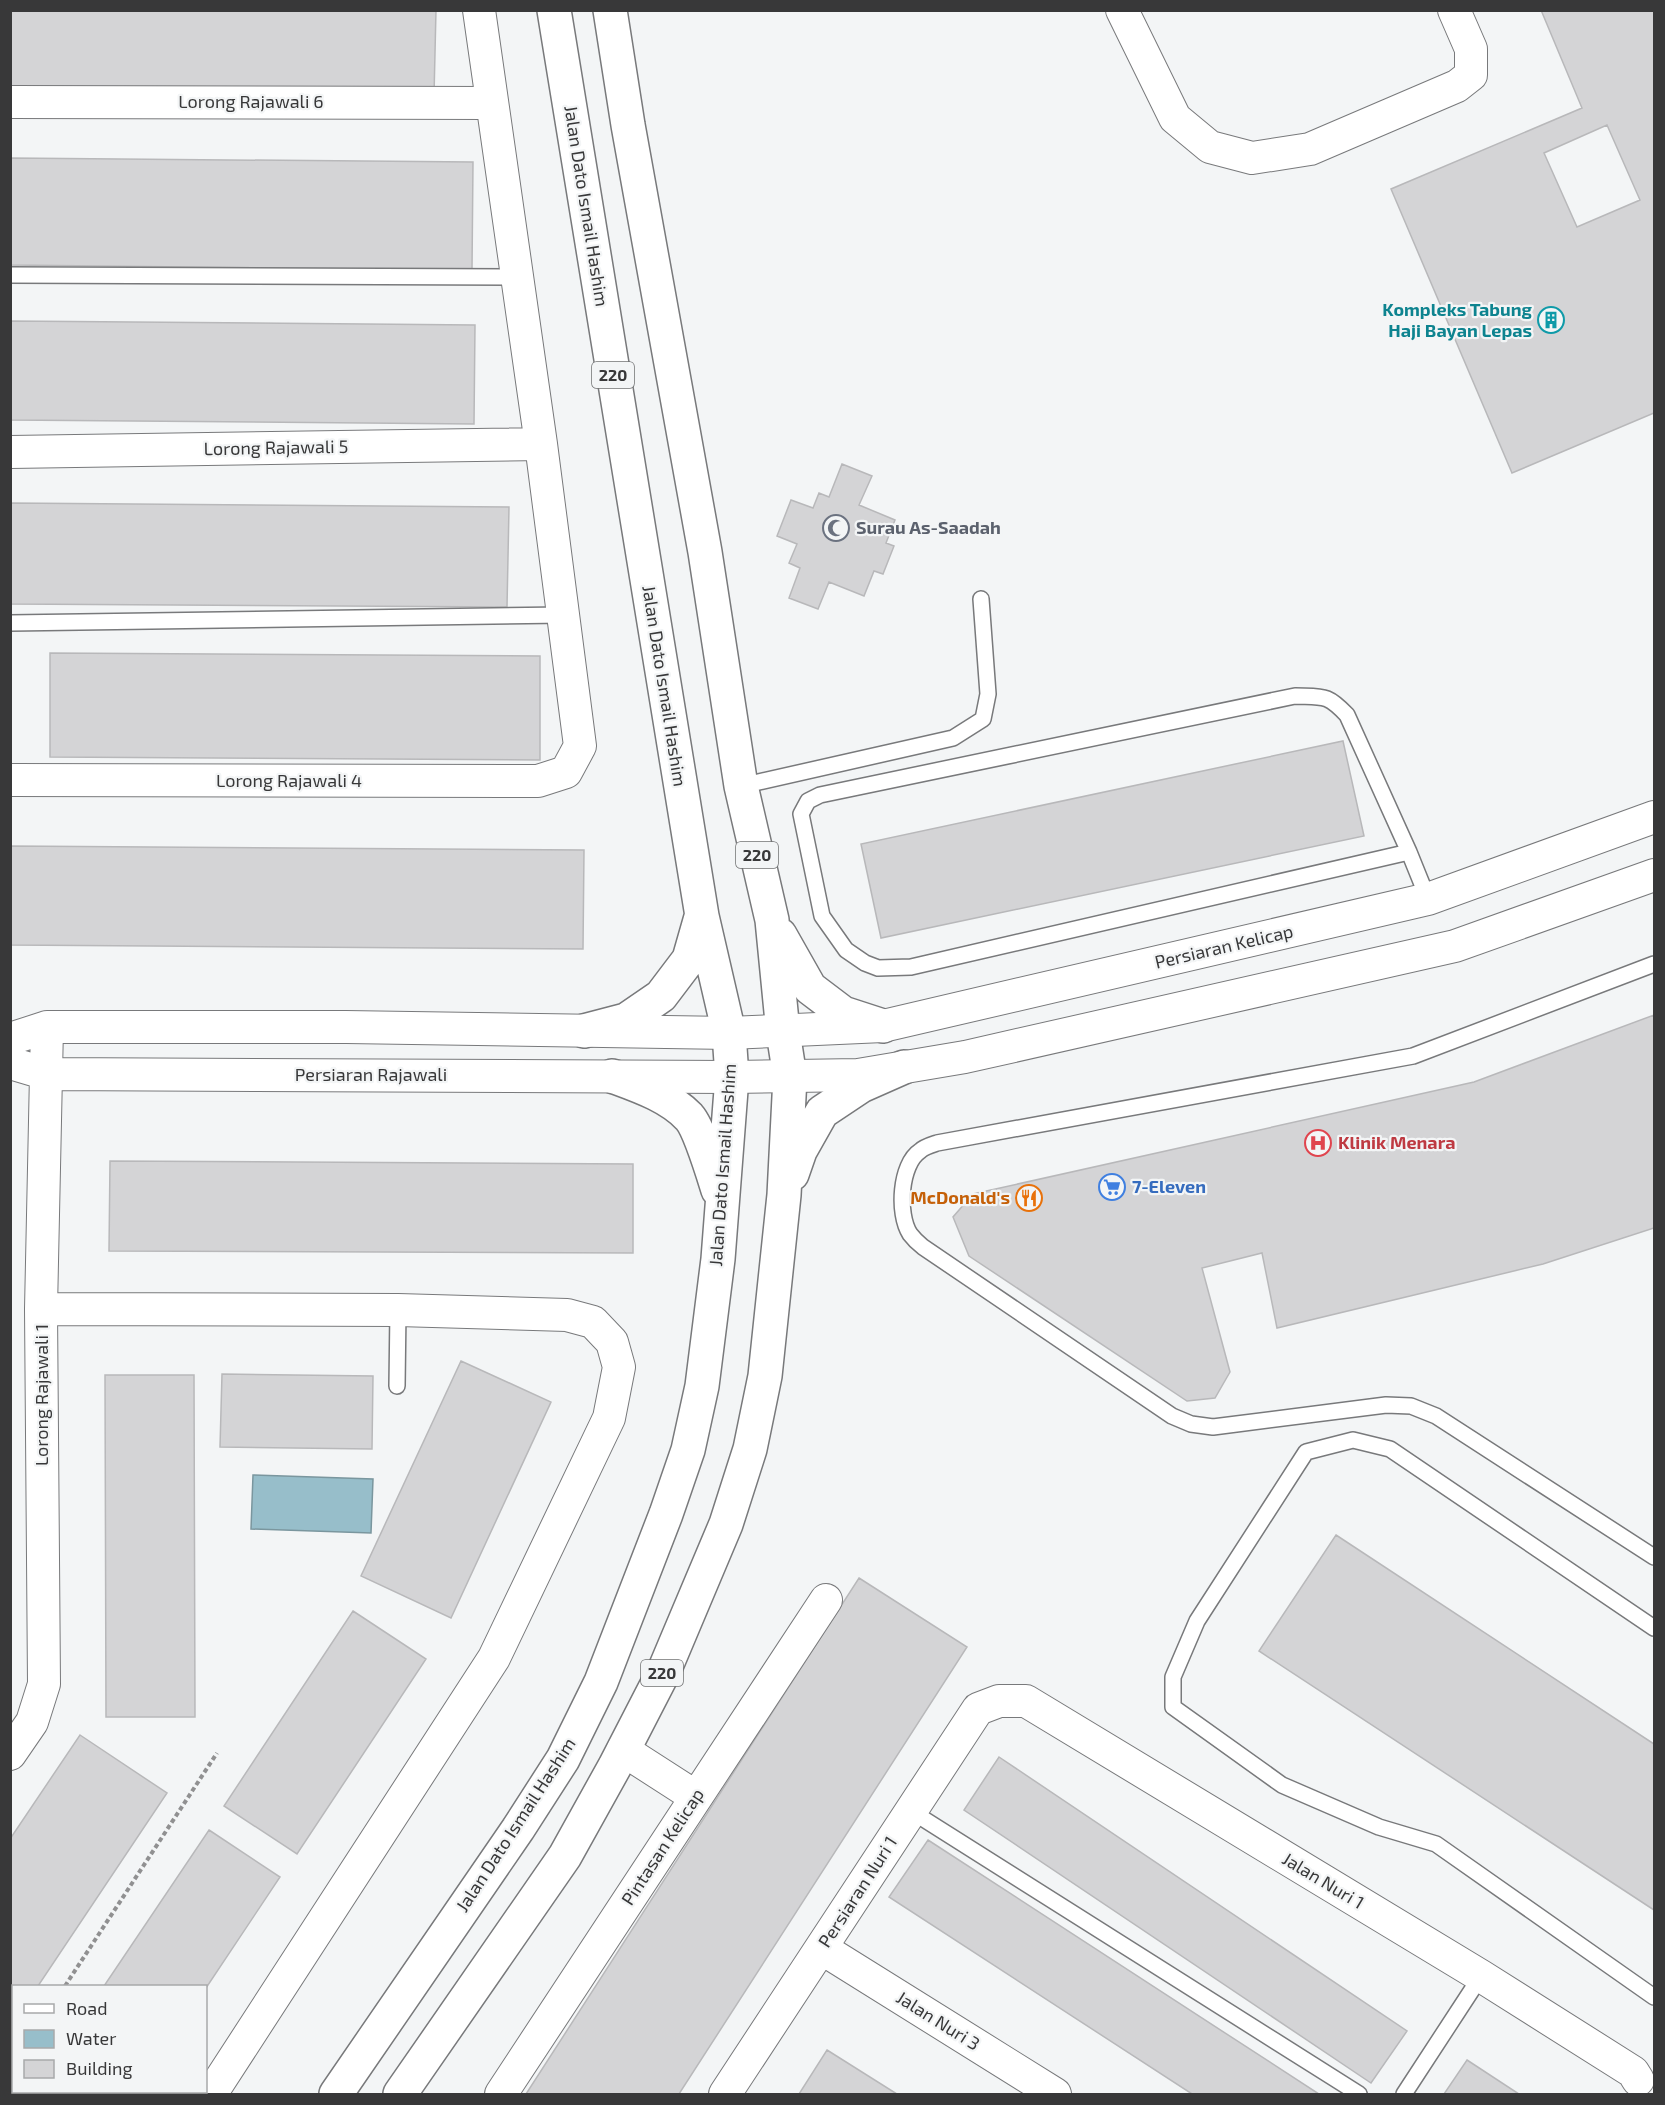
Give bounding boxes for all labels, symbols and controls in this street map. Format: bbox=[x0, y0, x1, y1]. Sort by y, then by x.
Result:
street label: Lorong Rajawali 6 bbox=[178, 90, 324, 112]
street label: Jalan Dato Ismail Hashim bbox=[560, 104, 614, 308]
place label: Kompleks Tabung Haji Bayan Lepas bbox=[1382, 298, 1533, 341]
building icon: Kompleks Tabung Haji Bayan Lepas bbox=[1536, 305, 1566, 335]
road number: 220 bbox=[592, 362, 634, 388]
street label: Lorong Rajawali 5 bbox=[203, 435, 349, 459]
mosque icon: Surau As-Saadah bbox=[821, 513, 851, 543]
place label: Surau As-Saadah bbox=[856, 516, 1001, 538]
street label: Jalan Dato Ismail Hashim bbox=[638, 584, 692, 788]
street label: Lorong Rajawali 4 bbox=[216, 769, 362, 791]
road number: 220 bbox=[736, 842, 778, 868]
street label: Persiaran Kelicap bbox=[1152, 919, 1295, 973]
street label: Persiaran Rajawali bbox=[295, 1063, 447, 1085]
street label: Jalan Dato Ismail Hashim bbox=[704, 1063, 740, 1267]
hospital icon: Klinik Menara bbox=[1303, 1128, 1333, 1158]
place label: Klinik Menara bbox=[1338, 1131, 1456, 1153]
supermarket icon: 7-Eleven bbox=[1097, 1172, 1127, 1202]
place label: 7-Eleven bbox=[1132, 1175, 1206, 1197]
restaurant icon: McDonald's bbox=[1014, 1183, 1044, 1213]
place label: McDonald's bbox=[910, 1186, 1010, 1208]
street label: Lorong Rajawali 1 bbox=[30, 1324, 52, 1466]
road number: 220 bbox=[641, 1660, 683, 1686]
street label: Jalan Dato Ismail Hashim bbox=[451, 1733, 580, 1916]
street label: Pintasan Kelicap bbox=[616, 1784, 708, 1909]
street label: Persiaran Nuri 1 bbox=[813, 1832, 901, 1951]
street label: Jalan Nuri 1 bbox=[1279, 1847, 1368, 1913]
legend bbox=[12, 1985, 207, 2093]
street label: Jalan Nuri 3 bbox=[893, 1986, 984, 2054]
text: Road bbox=[66, 1997, 107, 2019]
text: Water bbox=[66, 2027, 116, 2049]
text: Building bbox=[66, 2057, 133, 2079]

